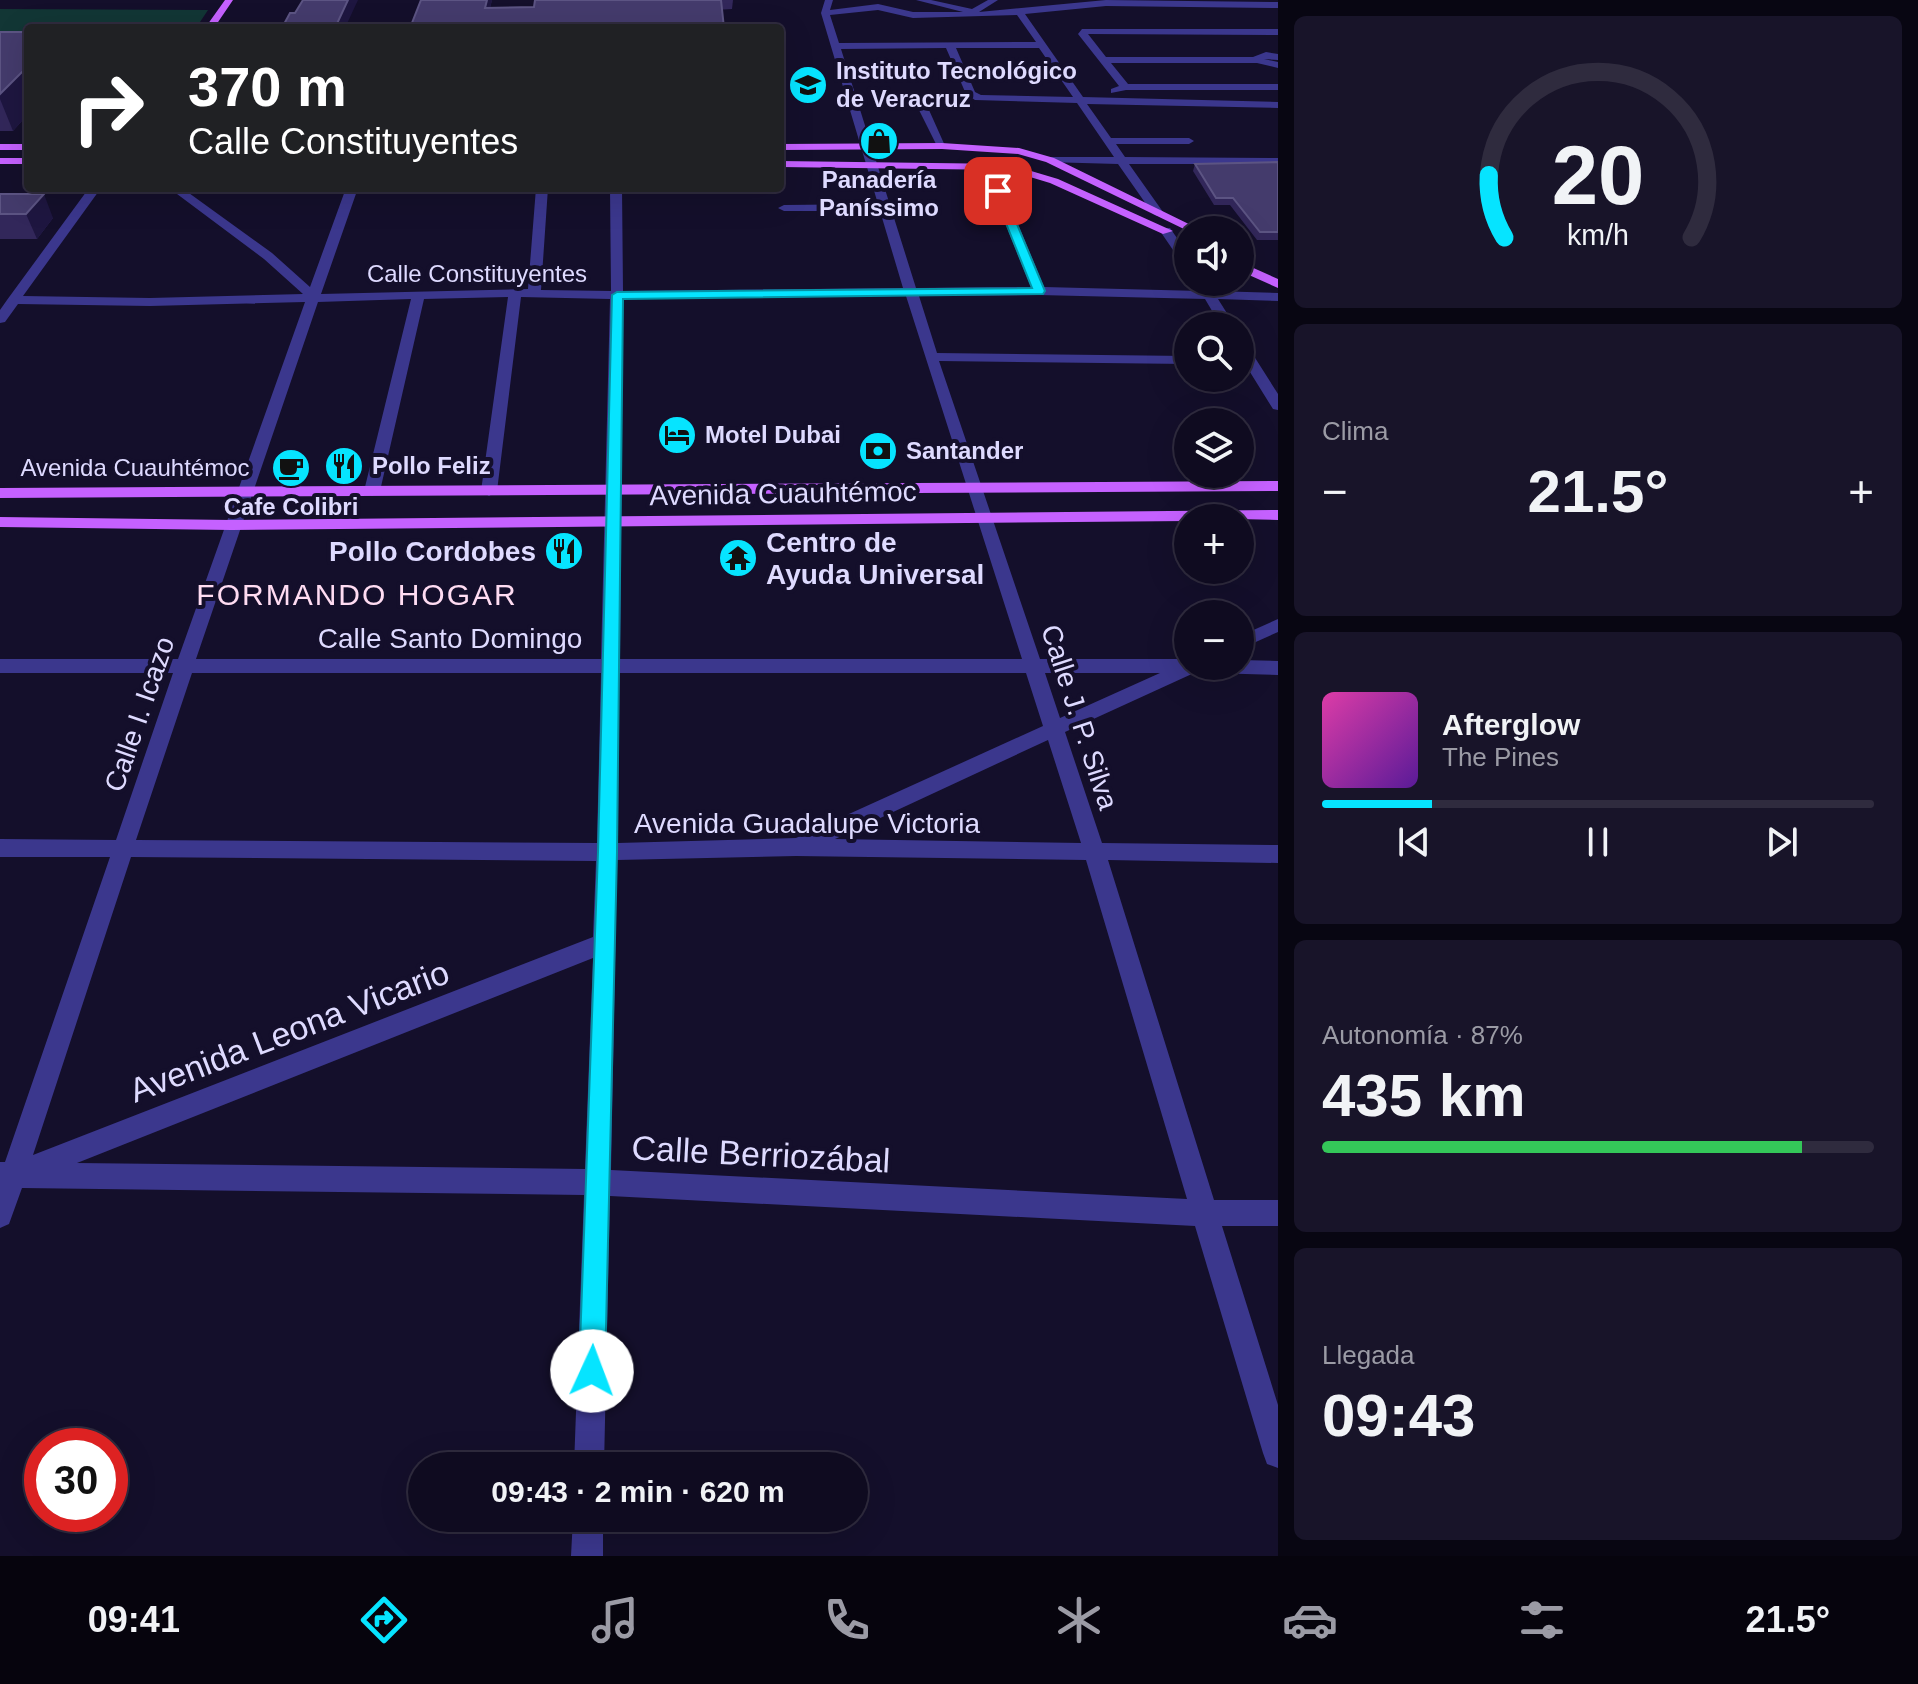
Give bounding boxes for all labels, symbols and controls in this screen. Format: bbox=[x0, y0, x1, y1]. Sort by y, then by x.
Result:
text: 370 m bbox=[188, 55, 347, 118]
icon: right bbox=[56, 56, 160, 160]
place label: Instituto Tecnológico de Veracruz bbox=[836, 57, 1077, 112]
school or university icon: Instituto Tecnológico de Veracruz bbox=[787, 64, 829, 106]
shop icon: Panadería Paníssimo bbox=[858, 120, 900, 162]
text: Calle Constituyentes bbox=[188, 121, 518, 162]
text: 20 bbox=[1552, 129, 1644, 222]
pin bbox=[964, 157, 1032, 225]
place label: Panadería Paníssimo bbox=[819, 166, 939, 221]
icon: arrive bbox=[976, 169, 1020, 213]
map controls bbox=[1174, 216, 1254, 680]
button: sound bbox=[1174, 216, 1254, 296]
text: km/h bbox=[1567, 219, 1629, 251]
street label: Calle Constituyentes bbox=[367, 260, 587, 287]
button: search bbox=[1174, 312, 1254, 392]
button: layers bbox=[1174, 408, 1254, 488]
hotel icon: Motel Dubai bbox=[656, 414, 698, 456]
text: Clima bbox=[1322, 416, 1388, 446]
place label: Motel Dubai bbox=[705, 421, 841, 448]
bank icon: Santander bbox=[857, 430, 899, 472]
place label: Santander bbox=[906, 437, 1023, 464]
restaurant icon: Pollo Feliz bbox=[323, 445, 365, 487]
cafe icon: Cafe Colibri bbox=[270, 447, 312, 489]
place label: Pollo Feliz bbox=[372, 452, 491, 479]
street label: Avenida Cuauhtémoc bbox=[20, 454, 250, 481]
text: 21.5° bbox=[1528, 458, 1668, 525]
text: − bbox=[1322, 467, 1348, 516]
text: + bbox=[1848, 467, 1874, 516]
street label: Avenida Cuauhtémoc bbox=[649, 476, 917, 511]
place label: Cafe Colibri bbox=[224, 493, 358, 520]
button: + bbox=[1174, 504, 1254, 584]
place label: Centro de Ayuda Universal bbox=[766, 527, 984, 590]
restaurant icon: Pollo Cordobes bbox=[543, 530, 585, 572]
place label: Pollo Cordobes bbox=[329, 536, 536, 567]
temple icon: Centro de Ayuda Universal bbox=[717, 537, 759, 579]
district label: FORMANDO HOGAR bbox=[196, 578, 518, 611]
button: − bbox=[1174, 600, 1254, 680]
street label: Calle J. P. Silva bbox=[1035, 621, 1124, 814]
street label: Calle Santo Domingo bbox=[318, 623, 582, 654]
street label: Calle I. Icazo bbox=[98, 633, 180, 796]
text: Afterglow bbox=[1442, 708, 1580, 741]
text: The Pines bbox=[1442, 742, 1559, 772]
street label: Avenida Guadalupe Victoria bbox=[634, 808, 980, 839]
icon: previous bbox=[1392, 820, 1436, 864]
icon: pause bbox=[1576, 820, 1620, 864]
icon: next bbox=[1760, 820, 1804, 864]
street label: Avenida Leona Vicario bbox=[124, 953, 454, 1109]
text: Autonomía · 87% bbox=[1322, 1020, 1523, 1050]
text: 435 km bbox=[1322, 1062, 1526, 1129]
street label: Calle Berriozábal bbox=[631, 1128, 891, 1180]
position arrow bbox=[550, 1329, 634, 1413]
text: Llegada bbox=[1322, 1340, 1415, 1370]
text: 09:43 bbox=[1322, 1382, 1475, 1449]
speed limit sign: 30 bbox=[24, 1428, 128, 1532]
text: 09:43 · 2 min · 620 m bbox=[491, 1475, 785, 1508]
icon: directions bbox=[356, 1592, 412, 1648]
icon: music bbox=[587, 1592, 643, 1648]
icon: phone bbox=[819, 1592, 875, 1648]
icon: climate bbox=[1051, 1592, 1107, 1648]
icon: car bbox=[1282, 1592, 1338, 1648]
icon: filters bbox=[1514, 1592, 1570, 1648]
text: 09:41 bbox=[88, 1599, 180, 1640]
text: 21.5° bbox=[1746, 1599, 1830, 1640]

